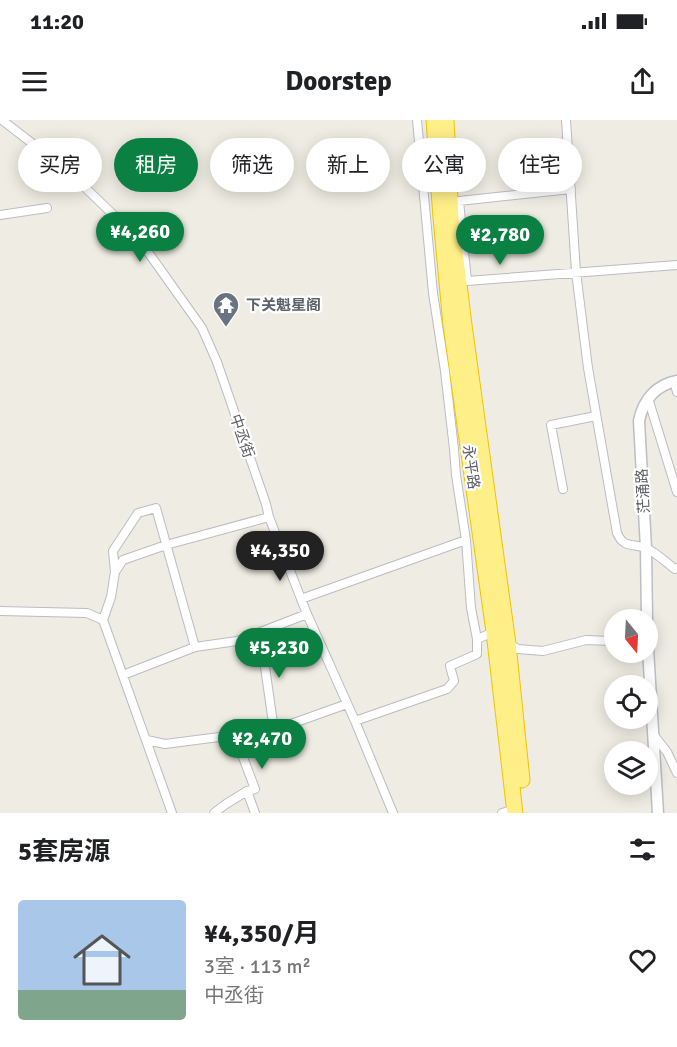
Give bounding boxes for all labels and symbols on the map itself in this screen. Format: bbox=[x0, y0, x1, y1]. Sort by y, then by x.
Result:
pin: ¥4,260 bbox=[91, 212, 189, 263]
pin: ¥2,780 bbox=[451, 215, 549, 266]
temple icon: 下关魁星阁 bbox=[211, 290, 241, 328]
place label: 下关魁星阁 bbox=[246, 296, 321, 314]
street label: 中丞街 bbox=[226, 412, 258, 460]
street label: 永平路 bbox=[459, 443, 483, 491]
street label: 茫涌路 bbox=[633, 468, 653, 514]
pin: ¥4,350 bbox=[231, 531, 329, 582]
north arrow bbox=[604, 609, 658, 663]
pin: ¥5,230 bbox=[230, 628, 328, 679]
pin: ¥2,470 bbox=[213, 719, 311, 770]

